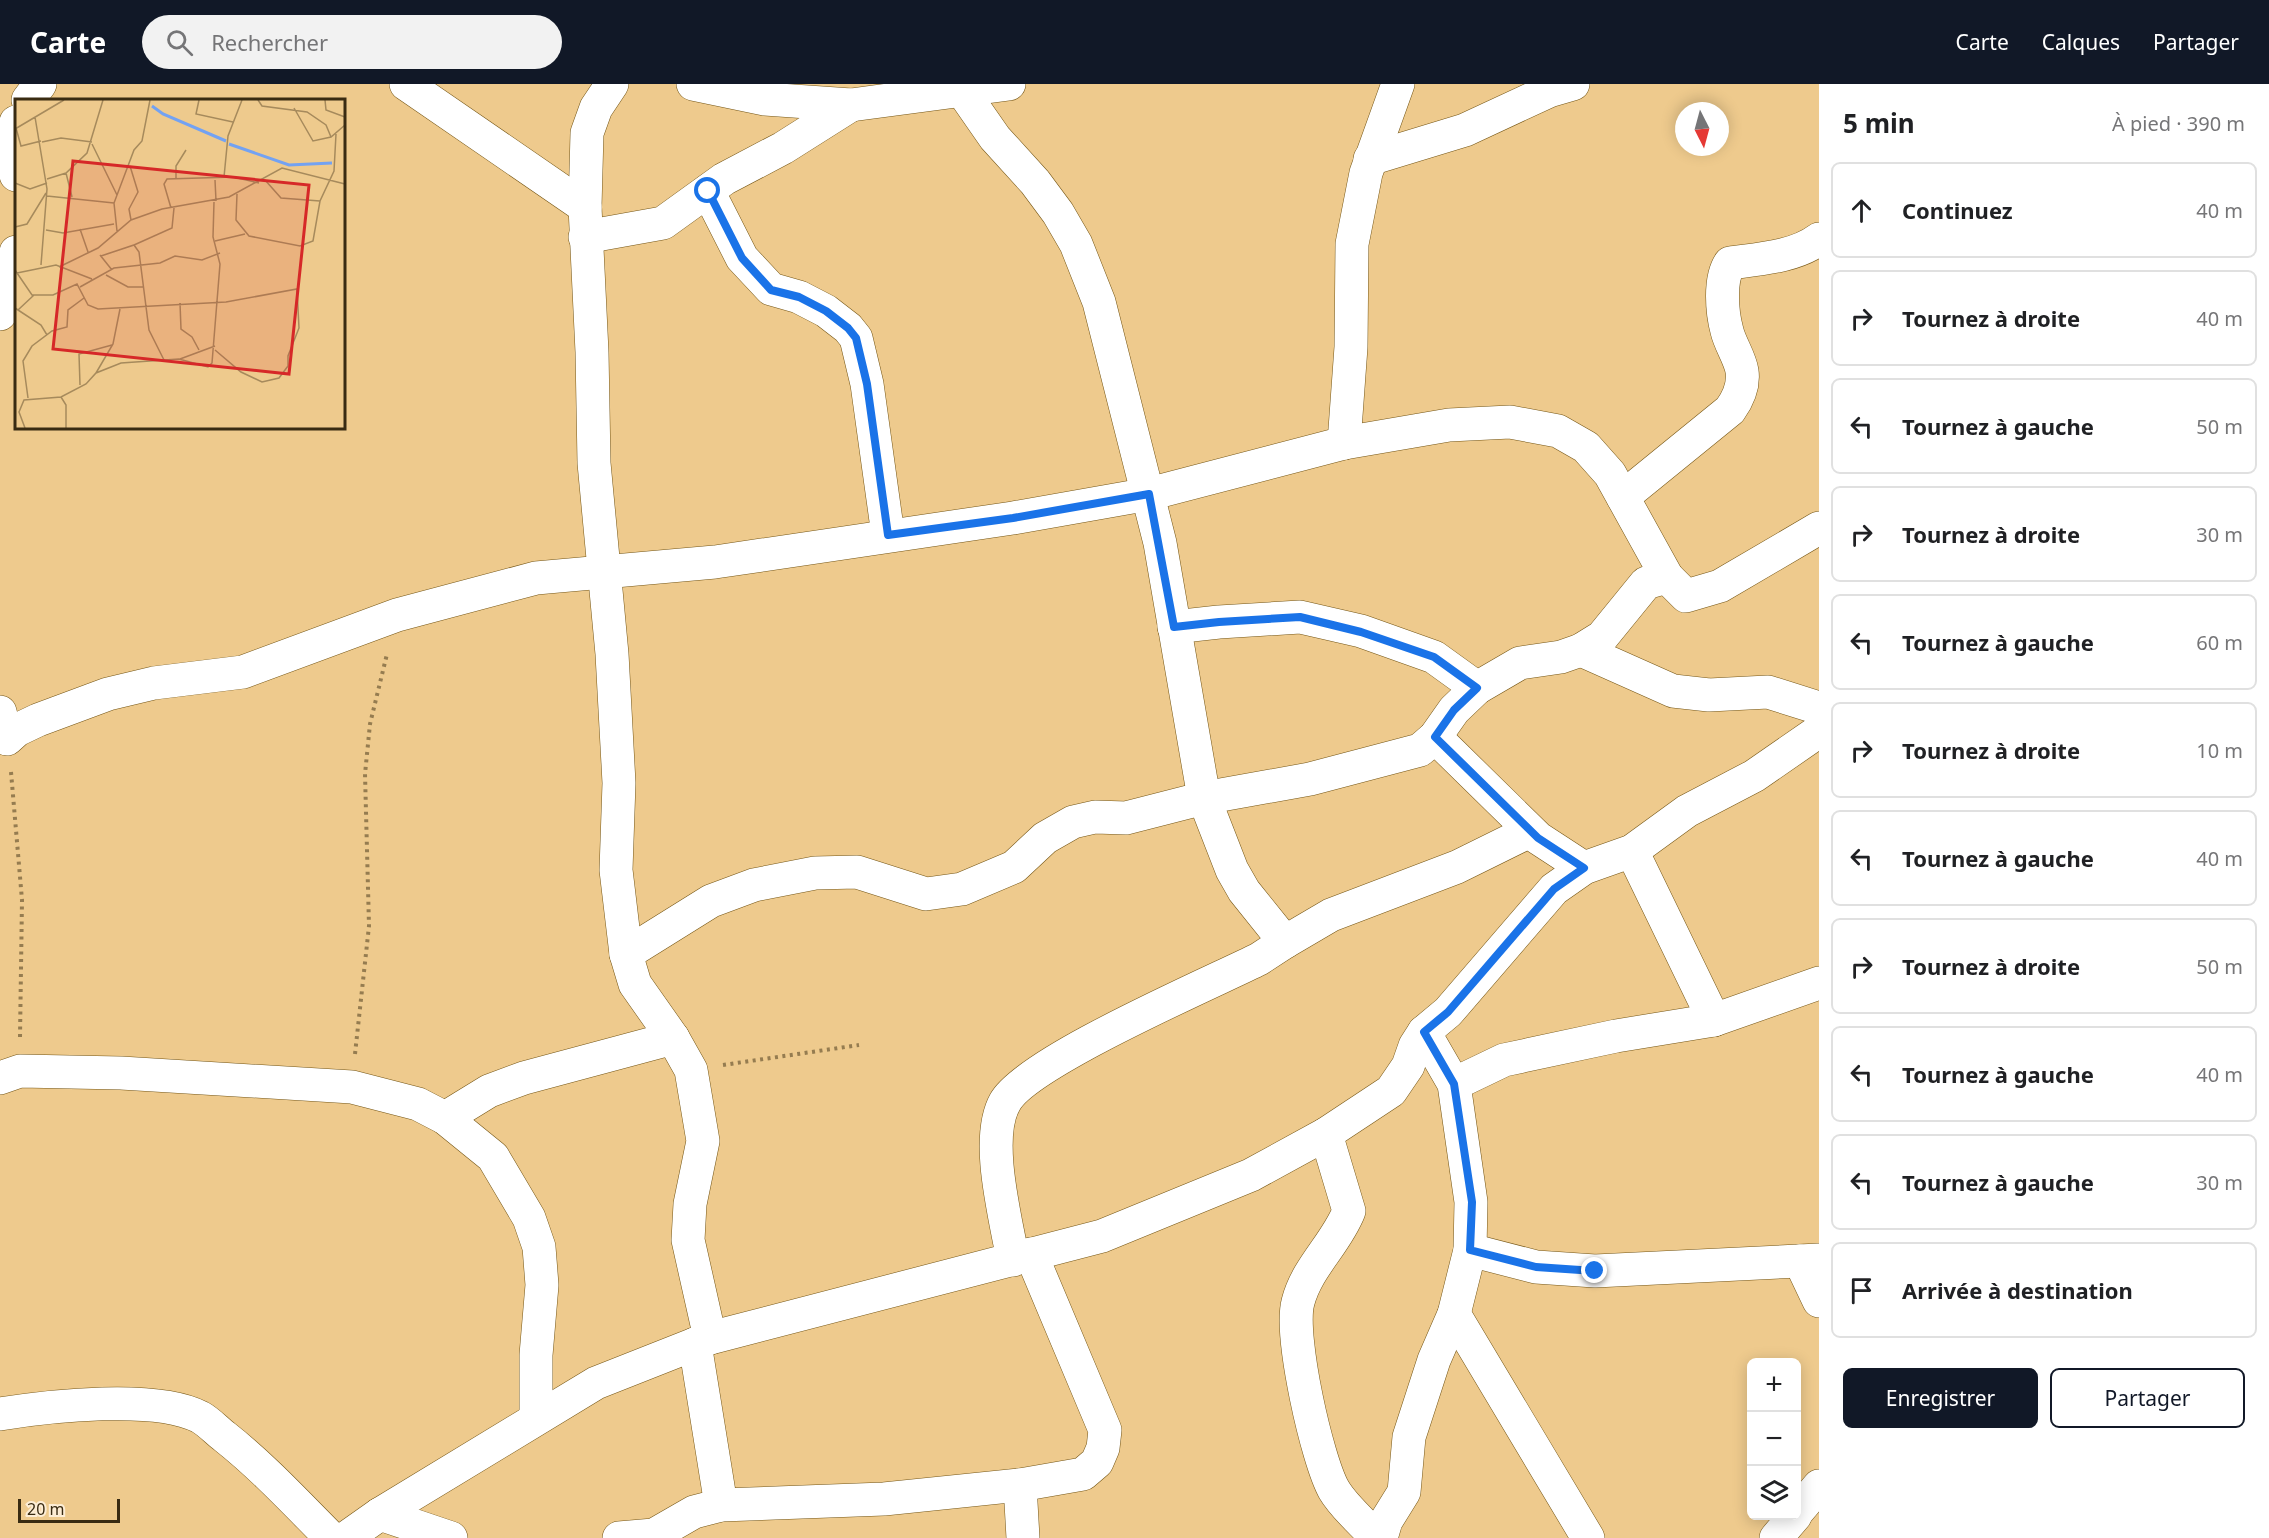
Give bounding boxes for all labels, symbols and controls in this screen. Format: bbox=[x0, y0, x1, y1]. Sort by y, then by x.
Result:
search box bbox=[142, 15, 562, 69]
text: Carte bbox=[30, 23, 106, 61]
icon: search bbox=[163, 26, 196, 59]
text: Rechercher bbox=[211, 27, 328, 57]
text: Carte bbox=[1956, 28, 2009, 56]
text: Calques bbox=[2042, 28, 2120, 56]
text: Partager bbox=[2153, 28, 2239, 56]
inset map bbox=[15, 99, 345, 429]
north arrow bbox=[1675, 102, 1729, 156]
text: 5 min bbox=[1843, 105, 1915, 141]
text: À pied · 390 m bbox=[2112, 110, 2245, 137]
route start bbox=[694, 177, 720, 203]
icon: ahead bbox=[1845, 194, 1878, 227]
text: Continuez bbox=[1902, 195, 2013, 225]
text: 40 m bbox=[2196, 197, 2243, 224]
icon: right bbox=[1845, 302, 1878, 335]
text: Tournez à droite bbox=[1902, 303, 2080, 333]
text: 40 m bbox=[2196, 305, 2243, 332]
icon: left bbox=[1845, 410, 1878, 443]
text: Tournez à gauche bbox=[1902, 411, 2094, 441]
text: 50 m bbox=[2196, 413, 2243, 440]
icon: right bbox=[1845, 518, 1878, 551]
text: Tournez à droite bbox=[1902, 519, 2080, 549]
text: 30 m bbox=[2196, 521, 2243, 548]
icon: left bbox=[1845, 626, 1878, 659]
text: Tournez à gauche bbox=[1902, 627, 2094, 657]
text: 60 m bbox=[2196, 629, 2243, 656]
icon: right bbox=[1845, 734, 1878, 767]
text: Tournez à droite bbox=[1902, 735, 2080, 765]
text: 10 m bbox=[2196, 737, 2243, 764]
icon: left bbox=[1845, 842, 1878, 875]
text: Tournez à gauche bbox=[1902, 843, 2094, 873]
text: 40 m bbox=[2196, 845, 2243, 872]
icon: right bbox=[1845, 950, 1878, 983]
text: Tournez à droite bbox=[1902, 951, 2080, 981]
text: 50 m bbox=[2196, 953, 2243, 980]
icon: left bbox=[1845, 1058, 1878, 1091]
text: Tournez à gauche bbox=[1902, 1059, 2094, 1089]
text: 40 m bbox=[2196, 1061, 2243, 1088]
icon: left bbox=[1845, 1166, 1878, 1199]
text: Tournez à gauche bbox=[1902, 1167, 2094, 1197]
text: 30 m bbox=[2196, 1169, 2243, 1196]
route end bbox=[1581, 1257, 1607, 1283]
icon: arrive bbox=[1845, 1274, 1878, 1307]
text: Arrivée à destination bbox=[1902, 1275, 2133, 1305]
map controls bbox=[1747, 1358, 1801, 1520]
button: + bbox=[1747, 1358, 1801, 1412]
button: Enregistrer bbox=[1843, 1368, 2038, 1428]
button: Partager bbox=[2050, 1368, 2245, 1428]
button: − bbox=[1747, 1412, 1801, 1466]
button: layers bbox=[1747, 1466, 1801, 1520]
scale bar bbox=[18, 1496, 120, 1524]
text: 20 m bbox=[27, 1498, 64, 1520]

